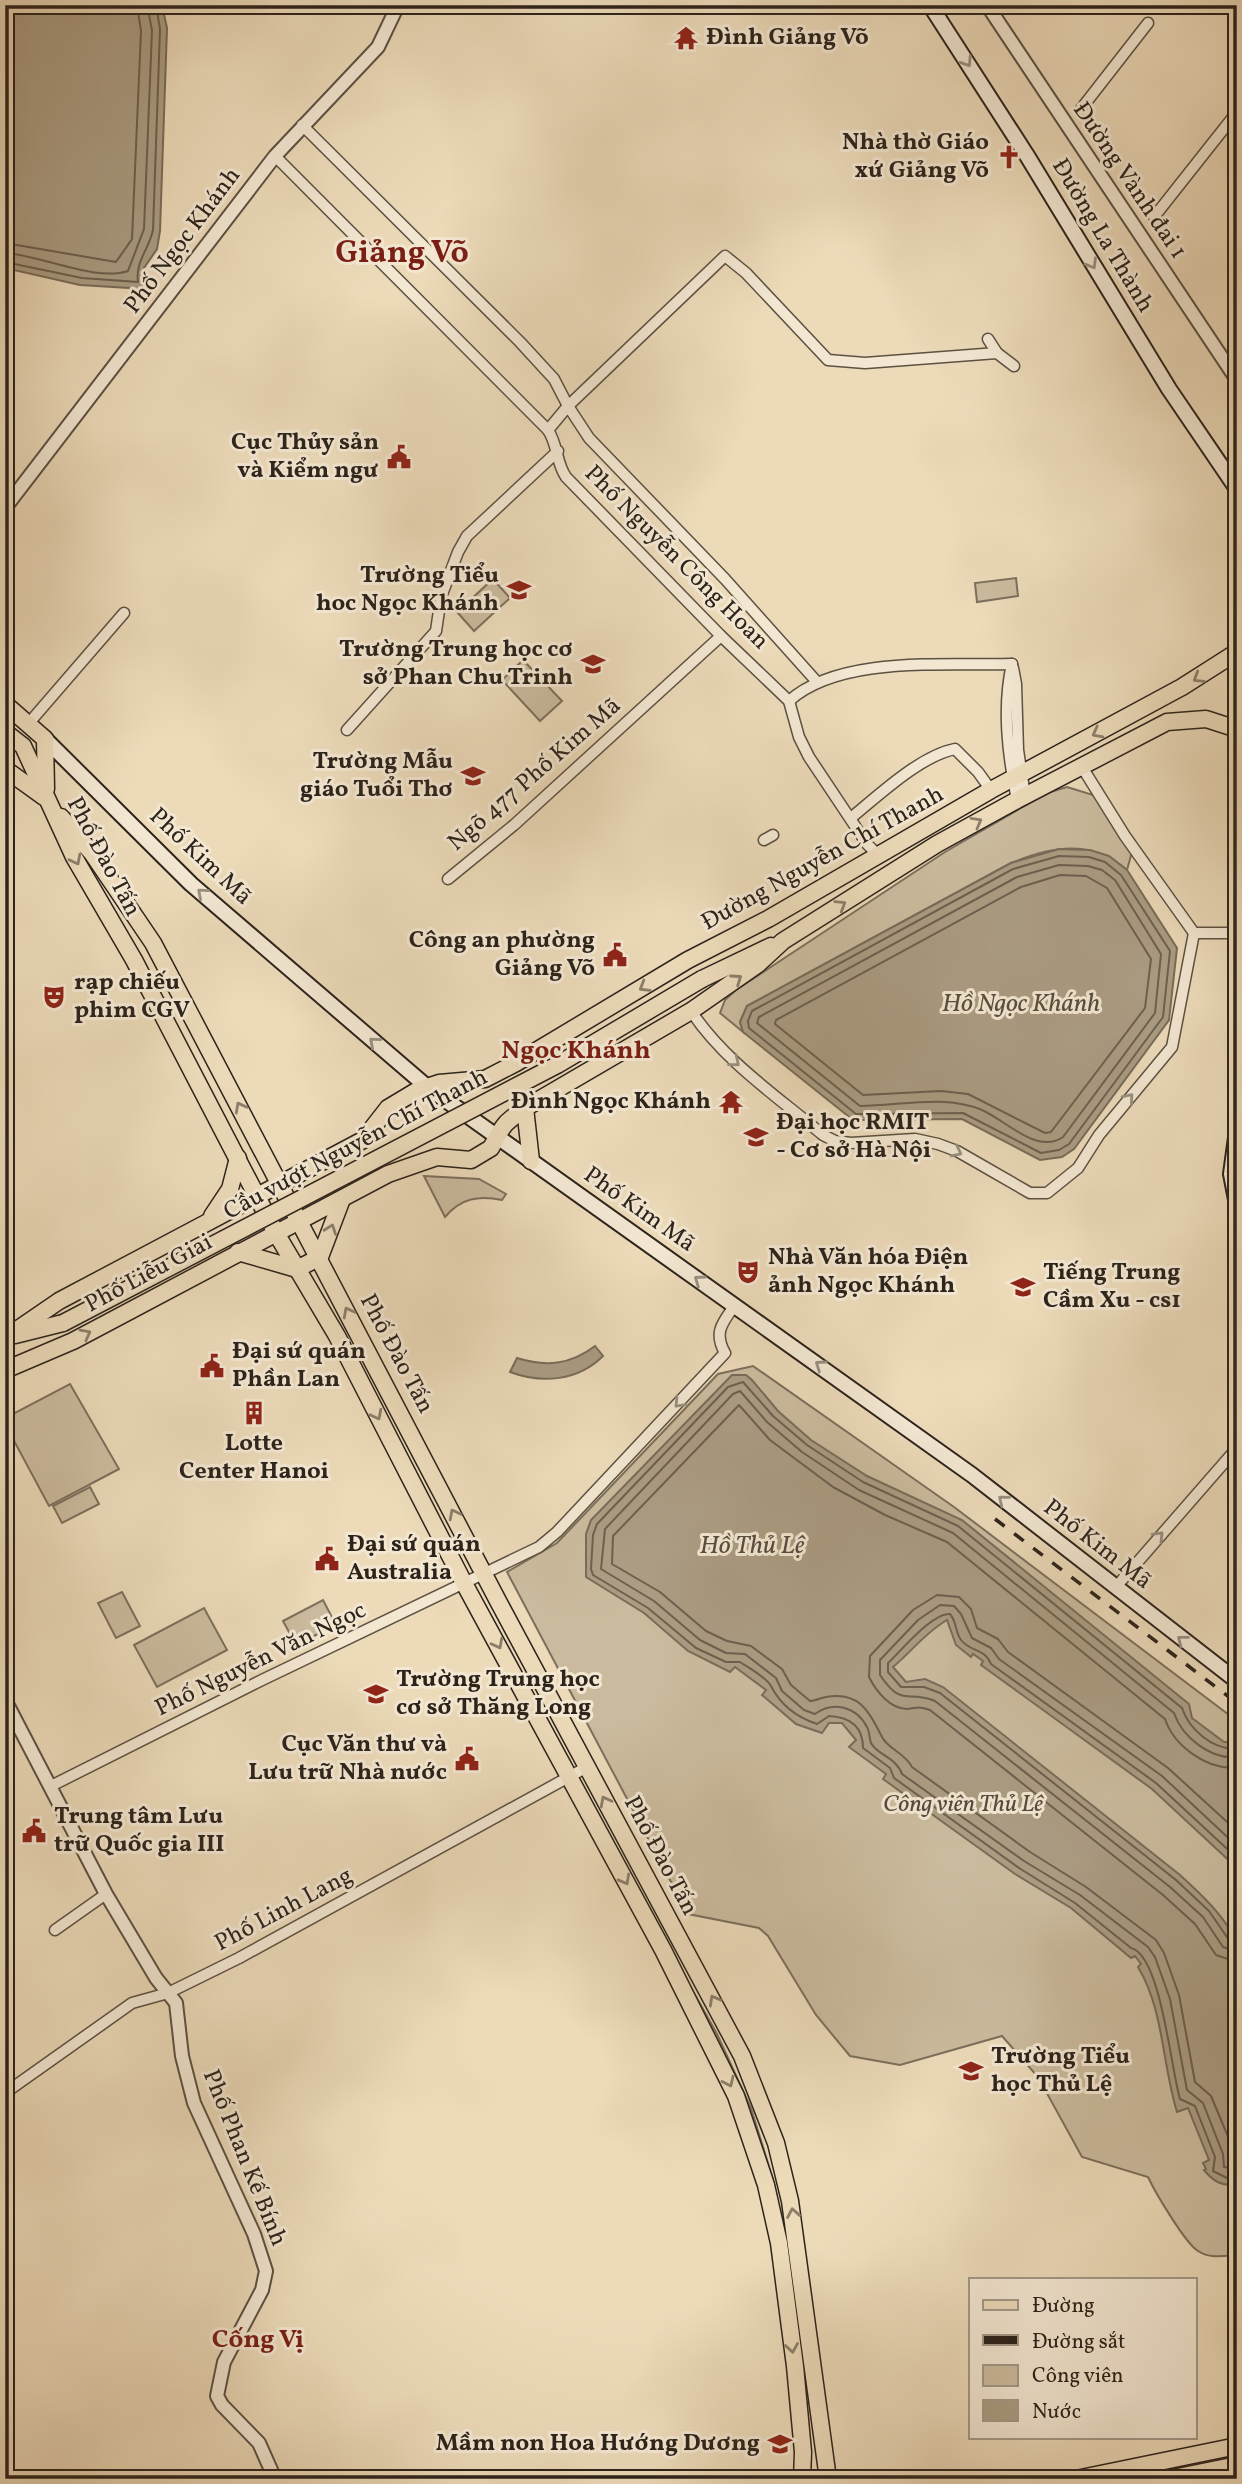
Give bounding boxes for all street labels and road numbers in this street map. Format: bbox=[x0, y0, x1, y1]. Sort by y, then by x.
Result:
street label: Đường Vành đai 1 bbox=[1064, 96, 1194, 266]
street label: Đường La Thành bbox=[1043, 153, 1161, 319]
street label: Phố Ngọc Khánh bbox=[117, 161, 249, 321]
street label: Phố Nguyễn Công Hoan bbox=[576, 458, 776, 658]
street label: Ngõ 477 Phố Kim Mã bbox=[441, 690, 629, 860]
street label: Đường Nguyễn Chí Thanh bbox=[696, 778, 950, 940]
street label: Phố Đào Tấn bbox=[57, 791, 149, 923]
street label: Phố Kim Mã bbox=[141, 800, 259, 914]
street label: Cầu vượt Nguyễn Chí Thanh bbox=[218, 1061, 494, 1229]
street label: Phố Kim Mã bbox=[576, 1159, 702, 1261]
street label: Phố Liễu Giai bbox=[79, 1226, 219, 1322]
street label: Phố Đào Tấn bbox=[350, 1288, 442, 1420]
street label: Phố Kim Mã bbox=[1035, 1492, 1159, 1598]
street label: Phố Nguyễn Văn Ngọc bbox=[150, 1594, 372, 1726]
street label: Phố Đào Tấn bbox=[614, 1790, 706, 1922]
street label: Phố Linh Lang bbox=[209, 1859, 359, 1961]
street label: Phố Phan Kế Bính bbox=[193, 2065, 295, 2251]

